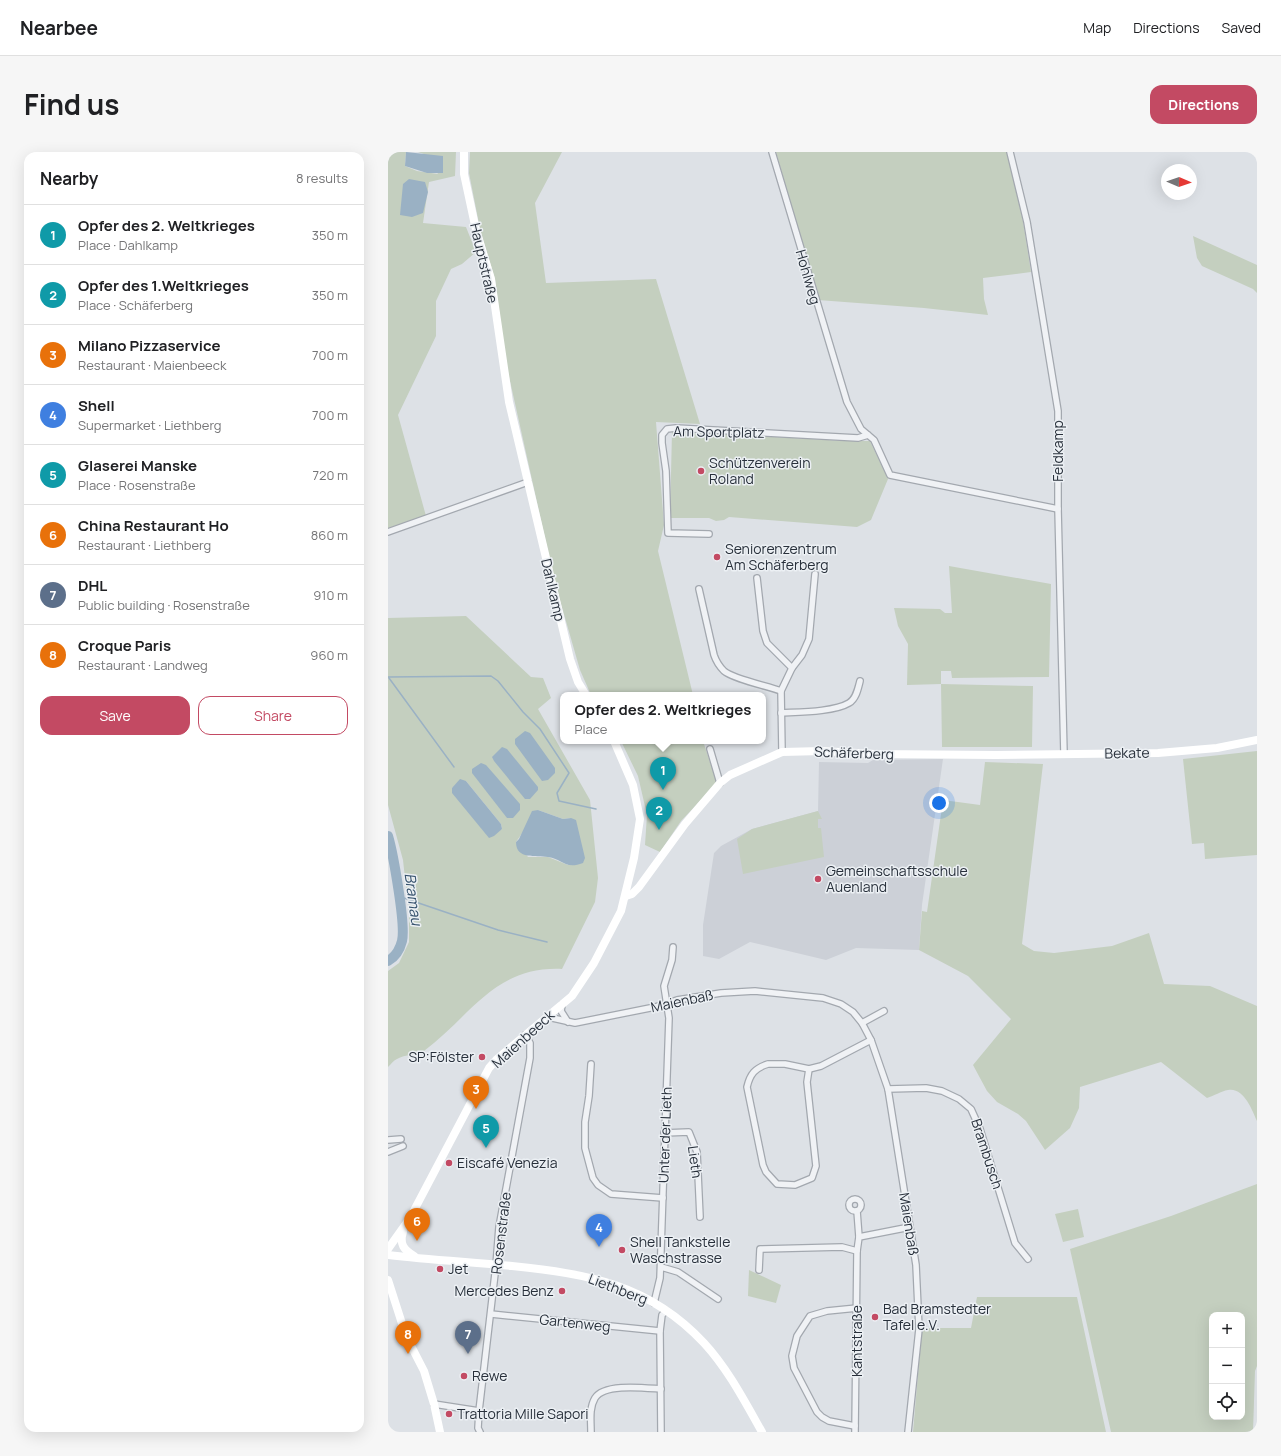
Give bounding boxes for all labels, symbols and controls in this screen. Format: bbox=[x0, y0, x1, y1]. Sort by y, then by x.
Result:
text: Nearbee bbox=[20, 15, 98, 41]
text: Map bbox=[1083, 18, 1111, 37]
text: Directions bbox=[1133, 18, 1200, 37]
text: Saved bbox=[1222, 18, 1261, 37]
text: Find us bbox=[24, 85, 119, 123]
button: Directions bbox=[1150, 85, 1257, 124]
north arrow bbox=[1161, 164, 1197, 200]
text: Nearby bbox=[40, 167, 98, 190]
text: 8 results bbox=[296, 169, 348, 187]
text: Opfer des 2. Weltkrieges bbox=[78, 215, 255, 236]
street label: Hauptstraße bbox=[466, 221, 503, 305]
text: 1 bbox=[50, 226, 56, 244]
text: 350 m bbox=[312, 226, 348, 244]
text: Place · Dahlkamp bbox=[78, 236, 178, 254]
street label: Hohlweg bbox=[792, 247, 825, 307]
text: Opfer des 1.Weltkrieges bbox=[78, 275, 249, 296]
text: 2 bbox=[49, 286, 57, 304]
text: 350 m bbox=[312, 286, 348, 304]
text: Place · Schäferberg bbox=[78, 296, 193, 314]
text: Milano Pizzaservice bbox=[78, 335, 220, 356]
text: 3 bbox=[49, 346, 57, 364]
text: 700 m bbox=[312, 346, 348, 364]
text: Restaurant · Maienbeeck bbox=[78, 356, 226, 374]
text: Shell bbox=[78, 395, 115, 416]
text: 4 bbox=[49, 406, 57, 424]
text: 700 m bbox=[312, 406, 348, 424]
text: Supermarket · Liethberg bbox=[78, 416, 222, 434]
street label: Feldkamp bbox=[1048, 420, 1067, 482]
street label: Am Sportplatz bbox=[673, 421, 765, 442]
place label: Schützenverein Roland bbox=[709, 453, 810, 488]
text: Glaserei Manske bbox=[78, 455, 197, 476]
text: 5 bbox=[49, 466, 57, 484]
text: 720 m bbox=[313, 466, 348, 484]
marker: Schützenverein Roland bbox=[696, 466, 706, 476]
text: Place · Rosenstraße bbox=[78, 476, 196, 494]
text: China Restaurant Ho bbox=[78, 515, 229, 536]
text: 6 bbox=[49, 526, 57, 544]
text: 860 m bbox=[311, 526, 348, 544]
text: Restaurant · Liethberg bbox=[78, 536, 211, 554]
place label: Seniorenzentrum Am Schäferberg bbox=[725, 539, 837, 574]
marker: Seniorenzentrum Am Schäferberg bbox=[712, 552, 722, 562]
street label: Dahlkamp bbox=[537, 557, 570, 623]
text: DHL bbox=[78, 575, 107, 596]
text: 7 bbox=[50, 586, 56, 604]
text: 910 m bbox=[313, 586, 348, 604]
text: Public building · Rosenstraße bbox=[78, 596, 250, 614]
text: Croque Paris bbox=[78, 635, 171, 656]
text: 8 bbox=[49, 646, 57, 664]
text: 960 m bbox=[310, 646, 348, 664]
text: Restaurant · Landweg bbox=[78, 656, 208, 674]
popup bbox=[560, 692, 766, 744]
button: Save bbox=[40, 696, 190, 735]
button: Share bbox=[198, 696, 348, 735]
text: Opfer des 2. Weltkrieges bbox=[575, 699, 751, 720]
text: Place bbox=[575, 720, 607, 738]
street label: Schäferberg bbox=[814, 742, 894, 763]
street label: Bekate bbox=[1104, 743, 1150, 762]
pin: 1 bbox=[650, 757, 676, 790]
your location bbox=[929, 793, 949, 813]
pin: 2 bbox=[646, 797, 672, 830]
place label: Gemeinschaftsschule Auenland bbox=[826, 861, 968, 896]
water label: Bramau bbox=[399, 871, 428, 928]
marker: Gemeinschaftsschule Auenland bbox=[813, 874, 823, 884]
street label: Maienbaß bbox=[649, 985, 715, 1016]
street label: Maienbeeck bbox=[487, 1005, 559, 1072]
place label: SP:Fölster bbox=[408, 1047, 474, 1066]
marker: SP:Fölster bbox=[477, 1052, 487, 1062]
pin: 3 bbox=[463, 1076, 489, 1109]
street label: Unter der Lieth bbox=[653, 1087, 676, 1183]
pin: 5 bbox=[473, 1115, 499, 1148]
street label: Brambusch bbox=[967, 1116, 1008, 1192]
street label: Lieth bbox=[684, 1145, 707, 1179]
place label: Eiscafé Venezia bbox=[457, 1153, 558, 1172]
marker: Eiscafé Venezia bbox=[444, 1158, 454, 1168]
street label: Rosenstraße bbox=[486, 1191, 515, 1275]
street label: Maienbaß bbox=[895, 1191, 924, 1257]
pin: 6 bbox=[404, 1208, 430, 1241]
pin: 4 bbox=[586, 1214, 612, 1247]
place label: Shell Tankstelle Waschstrasse bbox=[630, 1232, 730, 1267]
marker: Shell Tankstelle Waschstrasse bbox=[617, 1245, 627, 1255]
place label: Jet bbox=[448, 1259, 469, 1278]
marker: Jet bbox=[435, 1264, 445, 1274]
street label: Liethberg bbox=[586, 1269, 651, 1309]
place label: Mercedes Benz bbox=[455, 1281, 554, 1300]
marker: Mercedes Benz bbox=[557, 1286, 567, 1296]
place label: Bad Bramstedter Tafel e.V. bbox=[883, 1299, 991, 1334]
street label: Kantstraße bbox=[847, 1305, 866, 1377]
street label: Gartenweg bbox=[539, 1309, 611, 1336]
marker: Bad Bramstedter Tafel e.V. bbox=[870, 1312, 880, 1322]
map controls bbox=[1209, 1312, 1245, 1420]
button: + bbox=[1209, 1312, 1245, 1348]
pin: 8 bbox=[395, 1321, 421, 1354]
pin: 7 bbox=[455, 1321, 481, 1354]
button: − bbox=[1209, 1348, 1245, 1384]
place label: Rewe bbox=[472, 1366, 507, 1385]
marker: Rewe bbox=[459, 1371, 469, 1381]
button: locate bbox=[1209, 1384, 1245, 1420]
place label: Trattoria Mille Sapori bbox=[457, 1404, 589, 1423]
marker: Trattoria Mille Sapori bbox=[444, 1409, 454, 1419]

